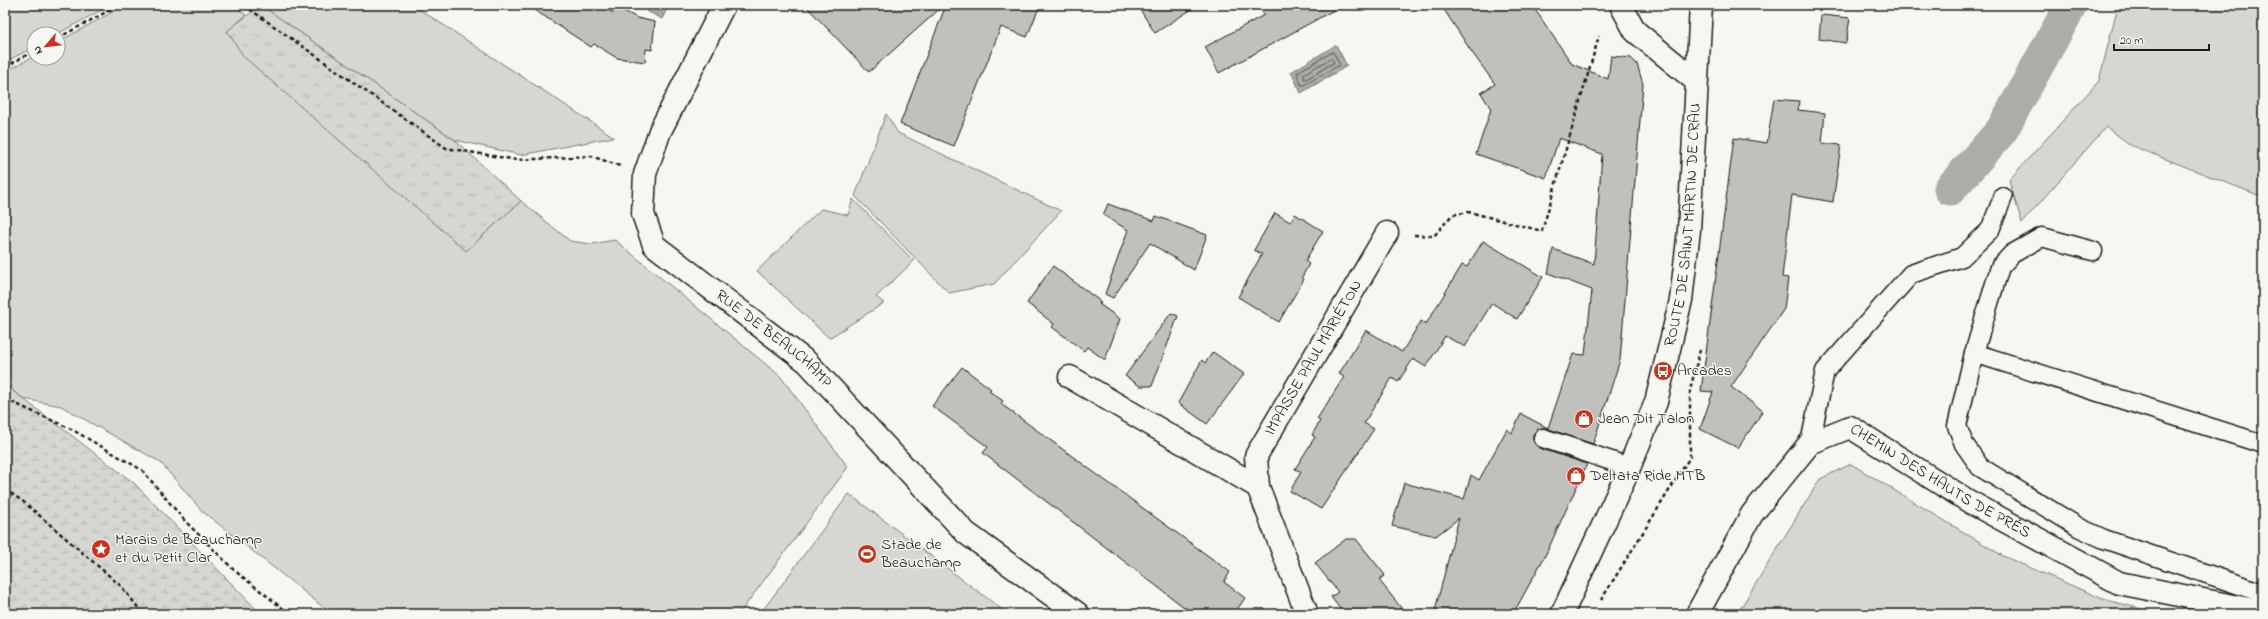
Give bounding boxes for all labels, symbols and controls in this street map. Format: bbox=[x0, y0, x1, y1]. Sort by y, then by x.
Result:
north arrow bbox=[26, 26, 66, 66]
scale bar bbox=[2114, 26, 2209, 52]
text: 20 m bbox=[2120, 32, 2143, 50]
text: N bbox=[29, 43, 47, 57]
street label: ROUTE DE SAINT MARTIN DE CRAU bbox=[1658, 102, 1708, 349]
street label: IMPASSE PAUL MARIÉTON bbox=[1259, 276, 1369, 440]
street label: RUE DE BEAUCHAMP bbox=[710, 284, 838, 394]
place label: Arcades bbox=[1677, 359, 1732, 383]
bus stop icon: Arcades bbox=[1652, 360, 1674, 382]
place label: Jean Dit Talon bbox=[1598, 407, 1694, 431]
shop icon: Jean Dit Talon bbox=[1573, 408, 1595, 430]
street label: CHEMIN DES HAUTS DE PRÉS bbox=[1845, 418, 2035, 545]
place label: Deltata Ride MTB bbox=[1589, 464, 1705, 488]
shop icon: Deltata Ride MTB bbox=[1565, 465, 1587, 487]
place label: Marais de Beauchamp et du Petit Clar bbox=[115, 528, 263, 570]
place label: Stade de Beauchamp bbox=[880, 533, 961, 575]
place icon: Marais de Beauchamp et du Petit Clar bbox=[90, 538, 112, 560]
sports icon: Stade de Beauchamp bbox=[856, 543, 878, 565]

